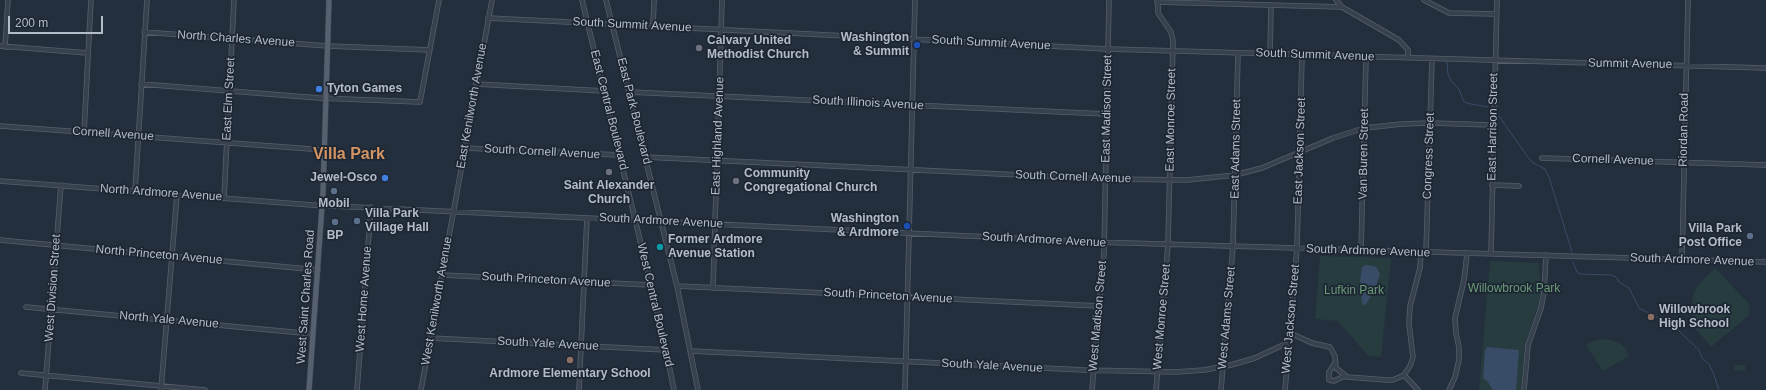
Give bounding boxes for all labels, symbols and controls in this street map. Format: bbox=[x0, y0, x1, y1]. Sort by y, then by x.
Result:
scale bar bbox=[10, 8, 105, 34]
street label: South Summit Avenue bbox=[572, 15, 692, 35]
text: 200 m bbox=[15, 16, 48, 30]
street label: North Charles Avenue bbox=[177, 28, 295, 50]
place label: Washington & Summit bbox=[841, 31, 909, 59]
street label: South Summit Avenue bbox=[931, 33, 1051, 53]
place label: Calvary United Methodist Church bbox=[707, 34, 809, 62]
marker: Washington & Summit bbox=[912, 40, 922, 50]
street label: East Kenilworth Avenue bbox=[454, 42, 490, 170]
marker: Calvary United Methodist Church bbox=[694, 43, 704, 53]
street label: South Summit Avenue bbox=[1255, 46, 1375, 64]
street label: East Central Boulevard bbox=[587, 48, 631, 172]
street label: East Madison Street bbox=[1099, 55, 1115, 163]
street label: East Park Boulevard bbox=[614, 56, 654, 166]
street label: Summit Avenue bbox=[1588, 56, 1672, 72]
street label: East Elm Street bbox=[220, 57, 238, 141]
street label: East Monroe Street bbox=[1163, 68, 1179, 172]
street label: East Harrison Street bbox=[1485, 73, 1501, 181]
street label: East Highland Avenue bbox=[709, 77, 727, 195]
place label: Tyton Games bbox=[327, 82, 402, 96]
marker: Tyton Games bbox=[314, 84, 324, 94]
street label: South Illinois Avenue bbox=[812, 93, 924, 113]
street label: Riordan Road bbox=[1676, 93, 1692, 167]
street label: East Jackson Street bbox=[1291, 97, 1309, 205]
street label: East Adams Street bbox=[1228, 99, 1244, 199]
street label: Van Buren Street bbox=[1356, 108, 1372, 200]
street label: Congress Street bbox=[1420, 112, 1438, 200]
street label: Cornell Avenue bbox=[72, 124, 154, 144]
street label: South Cornell Avenue bbox=[483, 142, 601, 162]
district label: Villa Park bbox=[313, 145, 385, 165]
street label: Cornell Avenue bbox=[1572, 151, 1654, 169]
marker: Saint Alexander Church bbox=[604, 167, 614, 177]
place label: Community Congregational Church bbox=[744, 167, 877, 195]
street label: South Cornell Avenue bbox=[1015, 168, 1131, 186]
place label: Jewel-Osco bbox=[310, 171, 377, 185]
marker: Jewel-Osco bbox=[380, 173, 390, 183]
marker: Community Congregational Church bbox=[731, 176, 741, 186]
place label: Saint Alexander Church bbox=[564, 179, 654, 207]
street label: North Ardmore Avenue bbox=[99, 182, 223, 204]
marker: Mobil bbox=[329, 186, 339, 196]
place label: Mobil bbox=[318, 197, 350, 211]
place label: Villa Park Village Hall bbox=[365, 207, 429, 235]
street label: South Ardmore Avenue bbox=[598, 211, 724, 231]
place label: Washington & Ardmore bbox=[831, 212, 899, 240]
marker: Villa Park Village Hall bbox=[352, 216, 362, 226]
marker: BP bbox=[330, 217, 340, 227]
marker: Washington & Ardmore bbox=[902, 221, 912, 231]
place label: Villa Park Post Office bbox=[1679, 222, 1742, 250]
street label: West Saint Charles Road bbox=[294, 229, 318, 365]
place label: BP bbox=[327, 229, 343, 243]
street label: South Ardmore Avenue bbox=[981, 230, 1107, 250]
marker: Villa Park Post Office bbox=[1745, 231, 1755, 241]
place label: Former Ardmore Avenue Station bbox=[668, 233, 763, 261]
street label: West Division Street bbox=[42, 234, 64, 342]
street label: West Kenilworth Avenue bbox=[419, 236, 455, 366]
street label: North Princeton Avenue bbox=[95, 242, 223, 268]
street label: West Central Boulevard bbox=[634, 242, 676, 368]
marker: Former Ardmore Avenue Station bbox=[655, 242, 665, 252]
street label: South Ardmore Avenue bbox=[1306, 242, 1430, 260]
street label: West Home Avenue bbox=[353, 245, 375, 353]
street label: South Ardmore Avenue bbox=[1630, 251, 1754, 269]
street label: West Madison Street bbox=[1086, 260, 1110, 372]
street label: West Monroe Street bbox=[1150, 263, 1174, 371]
street label: West Jackson Street bbox=[1279, 264, 1303, 374]
street label: West Adams Street bbox=[1215, 266, 1239, 370]
street label: South Princeton Avenue bbox=[481, 269, 611, 291]
park label: Willowbrook Park bbox=[1468, 282, 1560, 296]
park label: Lufkin Park bbox=[1324, 284, 1384, 298]
street label: South Princeton Avenue bbox=[823, 285, 953, 307]
place label: Willowbrook High School bbox=[1659, 303, 1730, 331]
street label: North Yale Avenue bbox=[119, 308, 219, 332]
marker: Willowbrook High School bbox=[1646, 312, 1656, 322]
street label: South Yale Avenue bbox=[497, 334, 599, 354]
marker: Ardmore Elementary School bbox=[565, 355, 575, 365]
street label: South Yale Avenue bbox=[941, 356, 1043, 376]
place label: Ardmore Elementary School bbox=[489, 367, 651, 381]

